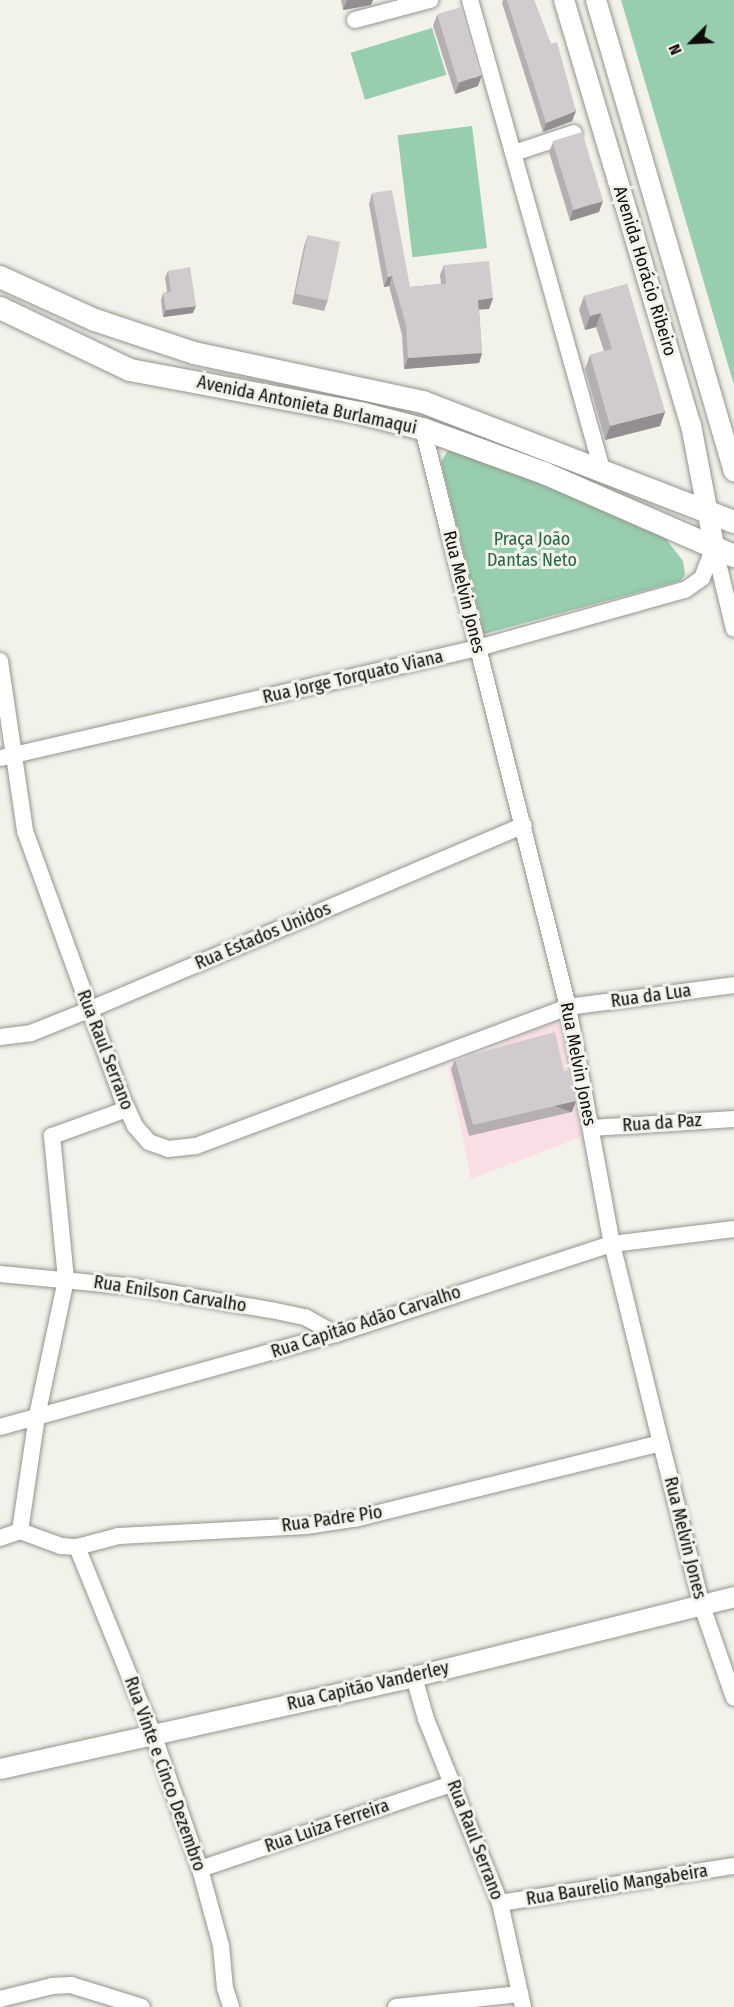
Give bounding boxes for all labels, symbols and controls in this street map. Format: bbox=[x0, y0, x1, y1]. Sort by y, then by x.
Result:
north arrow bbox=[662, 12, 722, 72]
text: N bbox=[664, 41, 686, 58]
street label: Avenida Horácio Ribeiro bbox=[609, 183, 681, 359]
street label: Avenida Antonieta Burlamaqui bbox=[195, 371, 419, 439]
street label: Rua Melvin Jones bbox=[438, 529, 490, 655]
park label: Praça João Dantas Neto bbox=[487, 529, 577, 572]
street label: Rua Jorge Torquato Viana bbox=[261, 646, 445, 708]
street label: Rua Estados Unidos bbox=[192, 898, 334, 974]
street label: Rua da Lua bbox=[609, 980, 693, 1012]
street label: Rua Raul Serrano bbox=[72, 987, 138, 1113]
street label: Rua Melvin Jones bbox=[555, 1000, 601, 1128]
street label: Rua da Paz bbox=[622, 1109, 702, 1137]
street label: Rua Enilson Carvalho bbox=[92, 1271, 248, 1317]
street label: Rua Capitão Adão Carvalho bbox=[268, 1281, 464, 1363]
street label: Rua Melvin Jones bbox=[659, 1475, 711, 1601]
street label: Rua Padre Pio bbox=[280, 1501, 384, 1537]
street label: Rua Capitão Vanderley bbox=[285, 1657, 451, 1715]
street label: Rua Vinte e Cinco Dezembro bbox=[120, 1674, 210, 1874]
street label: Rua Raul Serrano bbox=[442, 1777, 508, 1903]
street label: Rua Luiza Ferreira bbox=[262, 1795, 392, 1857]
street label: Rua Baurelio Mangabeira bbox=[525, 1860, 709, 1910]

